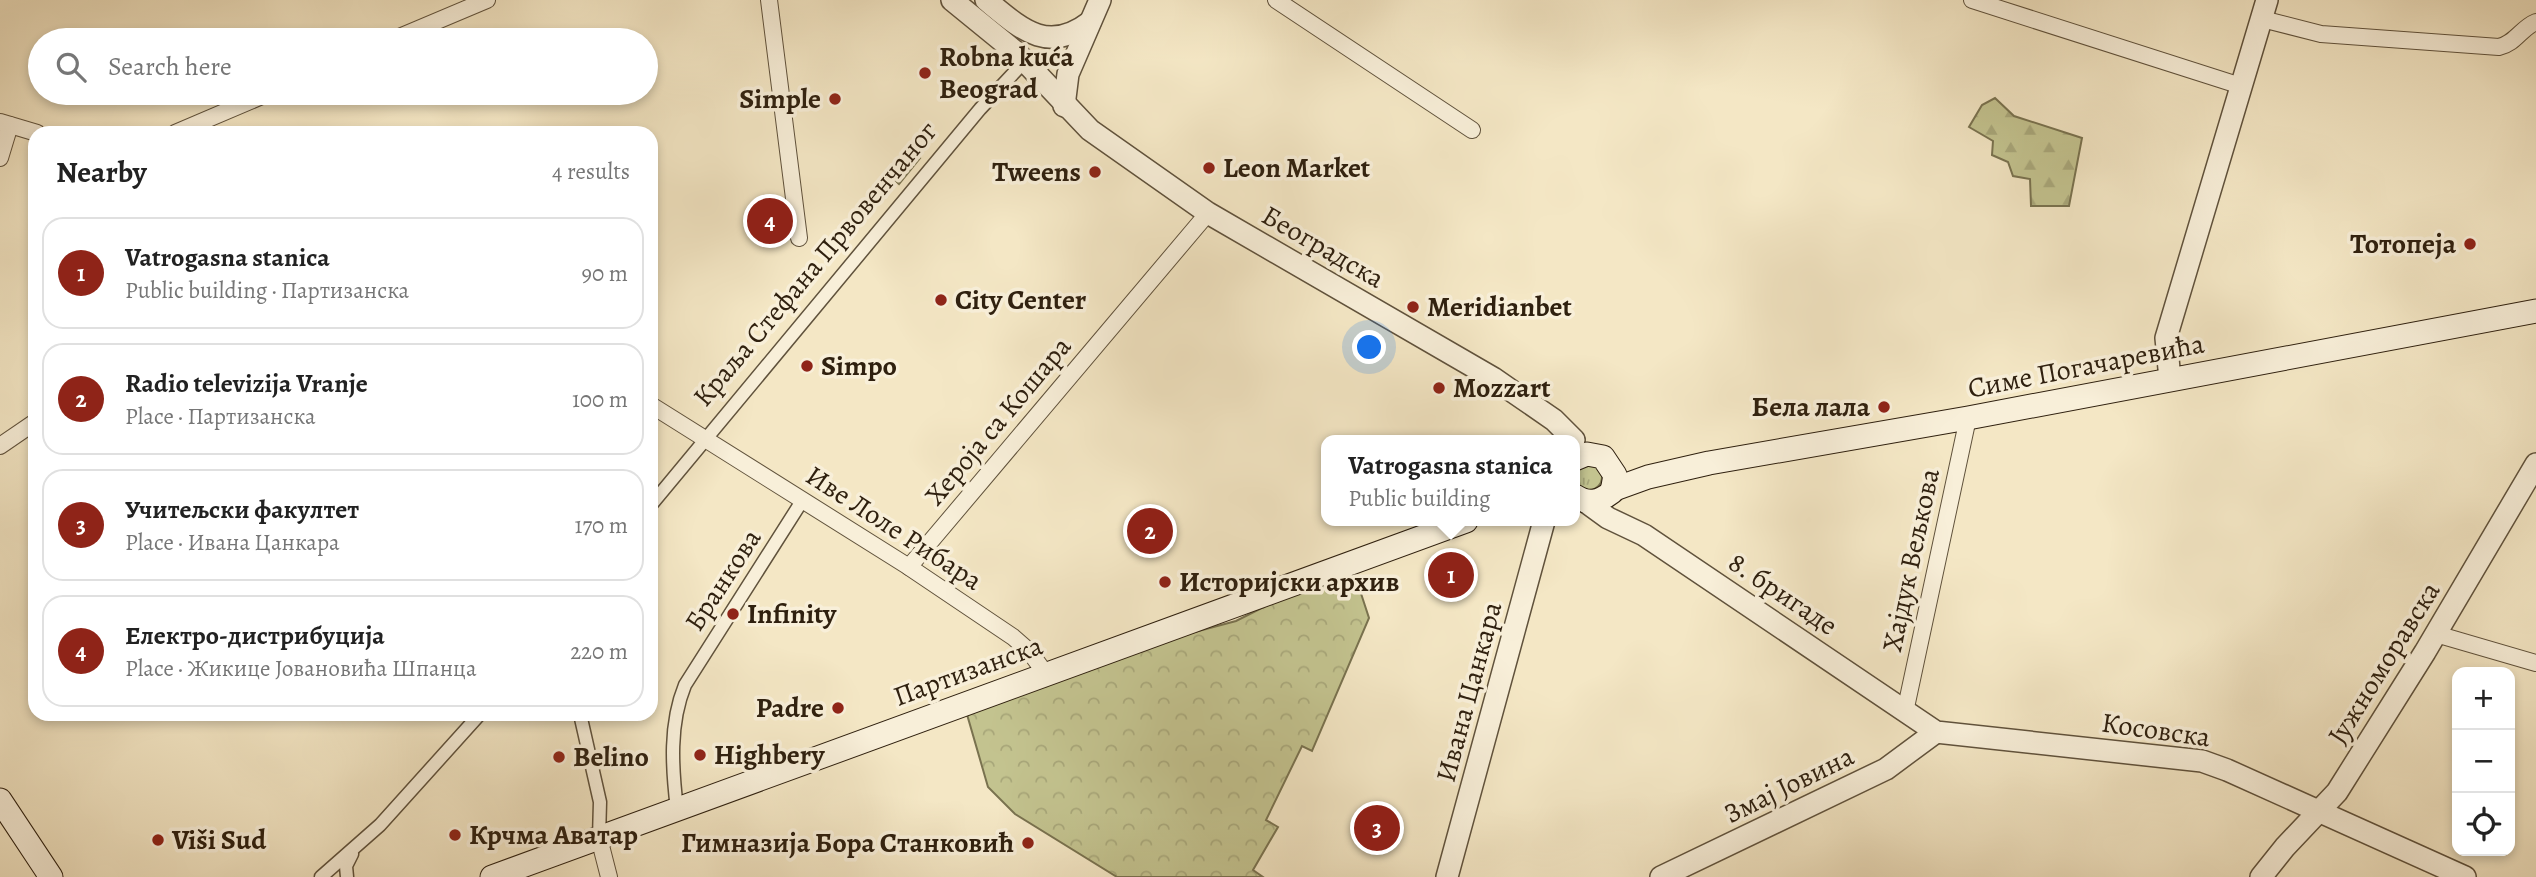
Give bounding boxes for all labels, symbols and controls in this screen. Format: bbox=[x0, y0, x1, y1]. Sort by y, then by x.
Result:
search box bbox=[28, 28, 658, 105]
place label: Robna kuća Beograd bbox=[939, 38, 1075, 108]
icon: search bbox=[52, 48, 90, 86]
text: Search here bbox=[108, 49, 232, 84]
marker: Robna kuća Beograd bbox=[917, 65, 933, 81]
place label: Simple bbox=[739, 80, 821, 118]
marker: Simple bbox=[827, 91, 843, 107]
street label: Краља Стефана Првовенчаног bbox=[684, 113, 946, 415]
place label: Leon Market bbox=[1223, 149, 1370, 187]
text: Nearby bbox=[56, 152, 147, 192]
place label: Tweens bbox=[992, 153, 1081, 191]
text: 4 results bbox=[552, 156, 630, 187]
marker: Leon Market bbox=[1201, 160, 1217, 176]
marker: Tweens bbox=[1087, 164, 1103, 180]
pin: 4 bbox=[747, 195, 793, 247]
street label: Београдска bbox=[1255, 197, 1391, 297]
place label: Тотопеја bbox=[2350, 225, 2457, 263]
marker: Тотопеја bbox=[2462, 236, 2478, 252]
text: Vatrogasna stanica bbox=[125, 240, 330, 275]
text: 1 bbox=[77, 258, 85, 289]
text: 90 m bbox=[582, 258, 628, 289]
text: Public building · Партизанска bbox=[125, 275, 409, 306]
place label: City Center bbox=[955, 281, 1087, 319]
place label: Meridianbet bbox=[1427, 288, 1572, 326]
marker: City Center bbox=[933, 292, 949, 308]
marker: Meridianbet bbox=[1405, 299, 1421, 315]
street label: Симе Погачаревића bbox=[1965, 324, 2207, 408]
street label: Хероја са Кошара bbox=[916, 328, 1080, 513]
your location bbox=[1352, 330, 1386, 364]
place label: Simpo bbox=[821, 347, 897, 385]
marker: Simpo bbox=[799, 358, 815, 374]
text: Radio televizija Vranje bbox=[125, 366, 368, 401]
place label: Mozzart bbox=[1453, 369, 1551, 407]
marker: Mozzart bbox=[1431, 380, 1447, 396]
text: 2 bbox=[75, 384, 87, 415]
text: 100 m bbox=[572, 384, 628, 415]
place label: Бела лала bbox=[1752, 388, 1871, 426]
marker: Бела лала bbox=[1876, 399, 1892, 415]
text: Place · Партизанска bbox=[125, 401, 316, 432]
popup bbox=[1321, 435, 1580, 526]
text: Vatrogasna stanica bbox=[1348, 448, 1553, 483]
street label: Иве Лоле Рибара bbox=[798, 457, 990, 599]
street label: Хајдук Вељкова bbox=[1873, 465, 1949, 655]
text: Public building bbox=[1348, 483, 1491, 514]
text: Учитељски факултет bbox=[125, 492, 359, 527]
pin: 2 bbox=[1127, 505, 1173, 557]
text: 3 bbox=[76, 510, 86, 541]
text: 170 m bbox=[575, 510, 628, 541]
street label: Бранкова bbox=[676, 521, 770, 639]
text: Place · Ивана Цанкара bbox=[125, 527, 340, 558]
street label: 8. бригаде bbox=[1721, 544, 1845, 644]
pin: 1 bbox=[1428, 549, 1474, 601]
place label: Историјски архив bbox=[1179, 563, 1399, 601]
marker: Историјски архив bbox=[1157, 574, 1173, 590]
street label: Јужноморавска bbox=[2319, 574, 2449, 752]
place label: Infinity bbox=[747, 595, 837, 633]
street label: Ивана Цанкара bbox=[1427, 597, 1511, 786]
marker: Infinity bbox=[725, 606, 741, 622]
text: Електро-дистрибуција bbox=[125, 618, 385, 653]
street label: Партизанска bbox=[888, 626, 1048, 716]
text: 4 bbox=[76, 636, 86, 667]
text: 220 m bbox=[570, 636, 628, 667]
text: Place · Жикице Јовановића Шпанца bbox=[125, 653, 477, 684]
map controls bbox=[2452, 667, 2515, 856]
button: + bbox=[2452, 667, 2515, 730]
place label: Padre bbox=[756, 689, 824, 727]
marker: Padre bbox=[830, 700, 846, 716]
street label: Косовска bbox=[2099, 704, 2213, 756]
button: − bbox=[2452, 730, 2515, 793]
place label: Highbery bbox=[714, 736, 826, 774]
street label: Змај Јовина bbox=[1718, 737, 1860, 833]
place label: Belino bbox=[573, 738, 649, 776]
marker: Highbery bbox=[692, 747, 708, 763]
marker: Belino bbox=[551, 749, 567, 765]
button: locate bbox=[2452, 793, 2515, 856]
pin: 3 bbox=[1354, 802, 1400, 854]
place label: Крчма Аватар bbox=[469, 816, 638, 854]
place label: Viši Sud bbox=[171, 821, 267, 859]
place label: Гимназија Бора Станковић bbox=[681, 824, 1014, 862]
marker: Крчма Аватар bbox=[447, 827, 463, 843]
marker: Viši Sud bbox=[150, 832, 166, 848]
marker: Гимназија Бора Станковић bbox=[1020, 835, 1036, 851]

